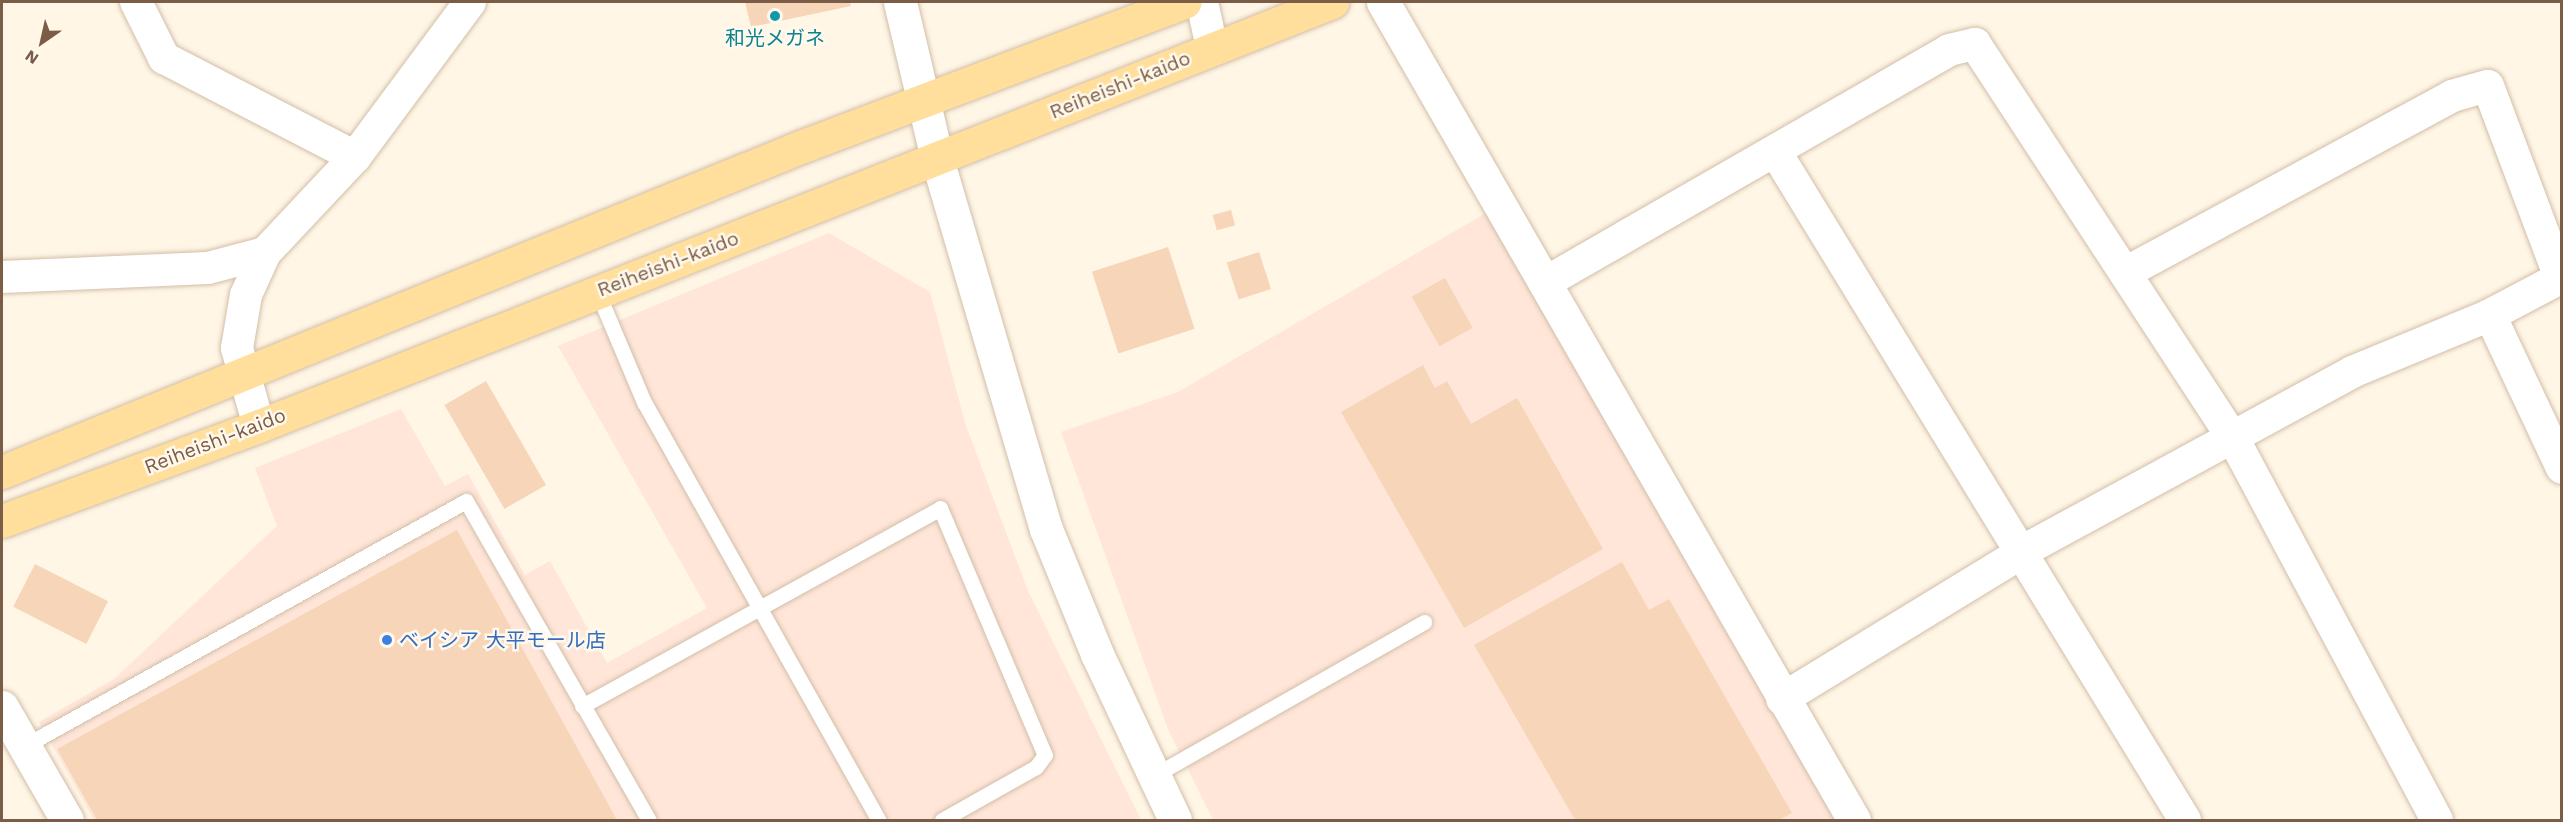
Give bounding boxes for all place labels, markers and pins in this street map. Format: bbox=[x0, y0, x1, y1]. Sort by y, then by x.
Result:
marker: 和光メガネ bbox=[768, 9, 782, 23]
place label: 和光メガネ bbox=[725, 26, 825, 50]
place label: ベイシア 大平モール店 bbox=[399, 628, 606, 652]
marker: ベイシア 大平モール店 bbox=[380, 633, 394, 647]

